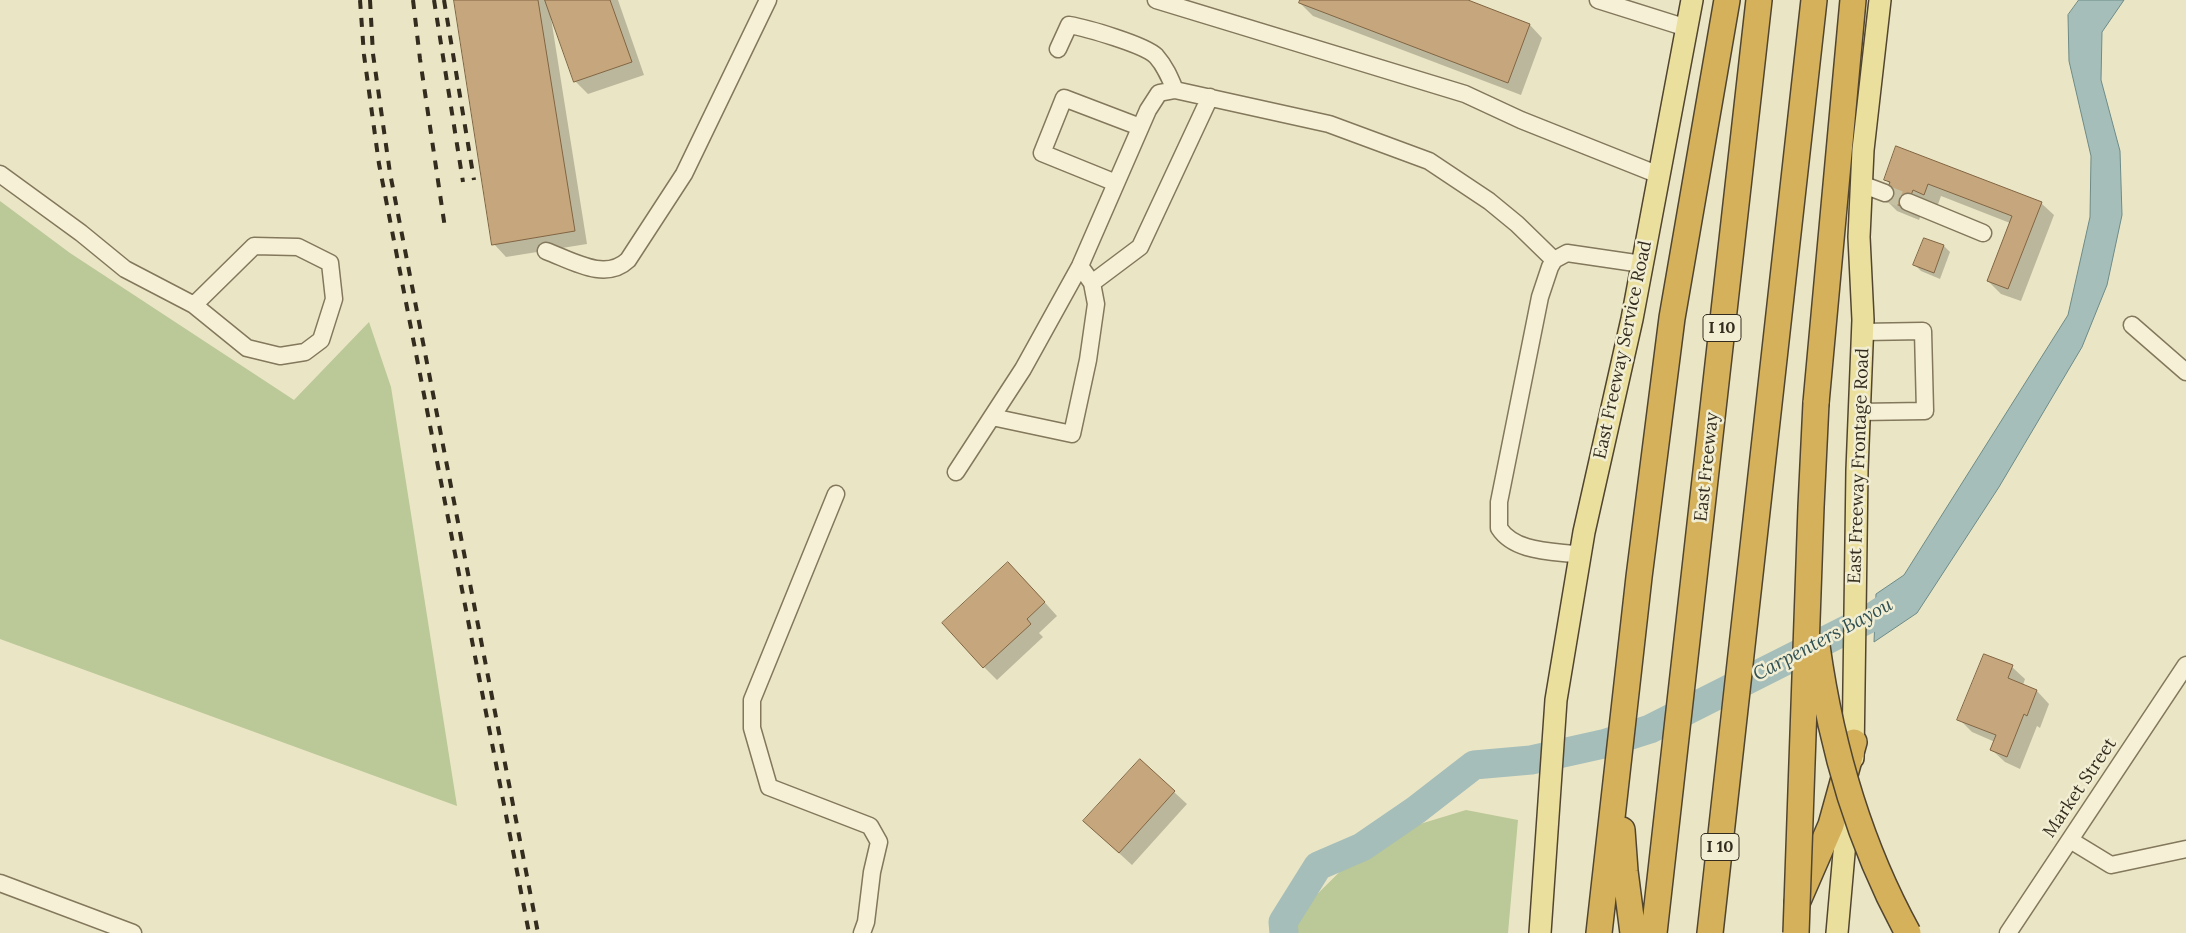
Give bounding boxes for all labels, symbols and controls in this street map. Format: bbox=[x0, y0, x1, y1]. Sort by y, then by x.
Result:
street label: East Freeway Service Road bbox=[1589, 239, 1657, 461]
road number: I 10 bbox=[1703, 314, 1741, 342]
street label: East Freeway Frontage Road bbox=[1844, 348, 1874, 584]
street label: East Freeway bbox=[1691, 411, 1723, 523]
water label: Carpenters Bayou bbox=[1749, 594, 1897, 686]
street label: Market Street bbox=[2039, 734, 2121, 842]
road number: I 10 bbox=[1701, 834, 1739, 860]

